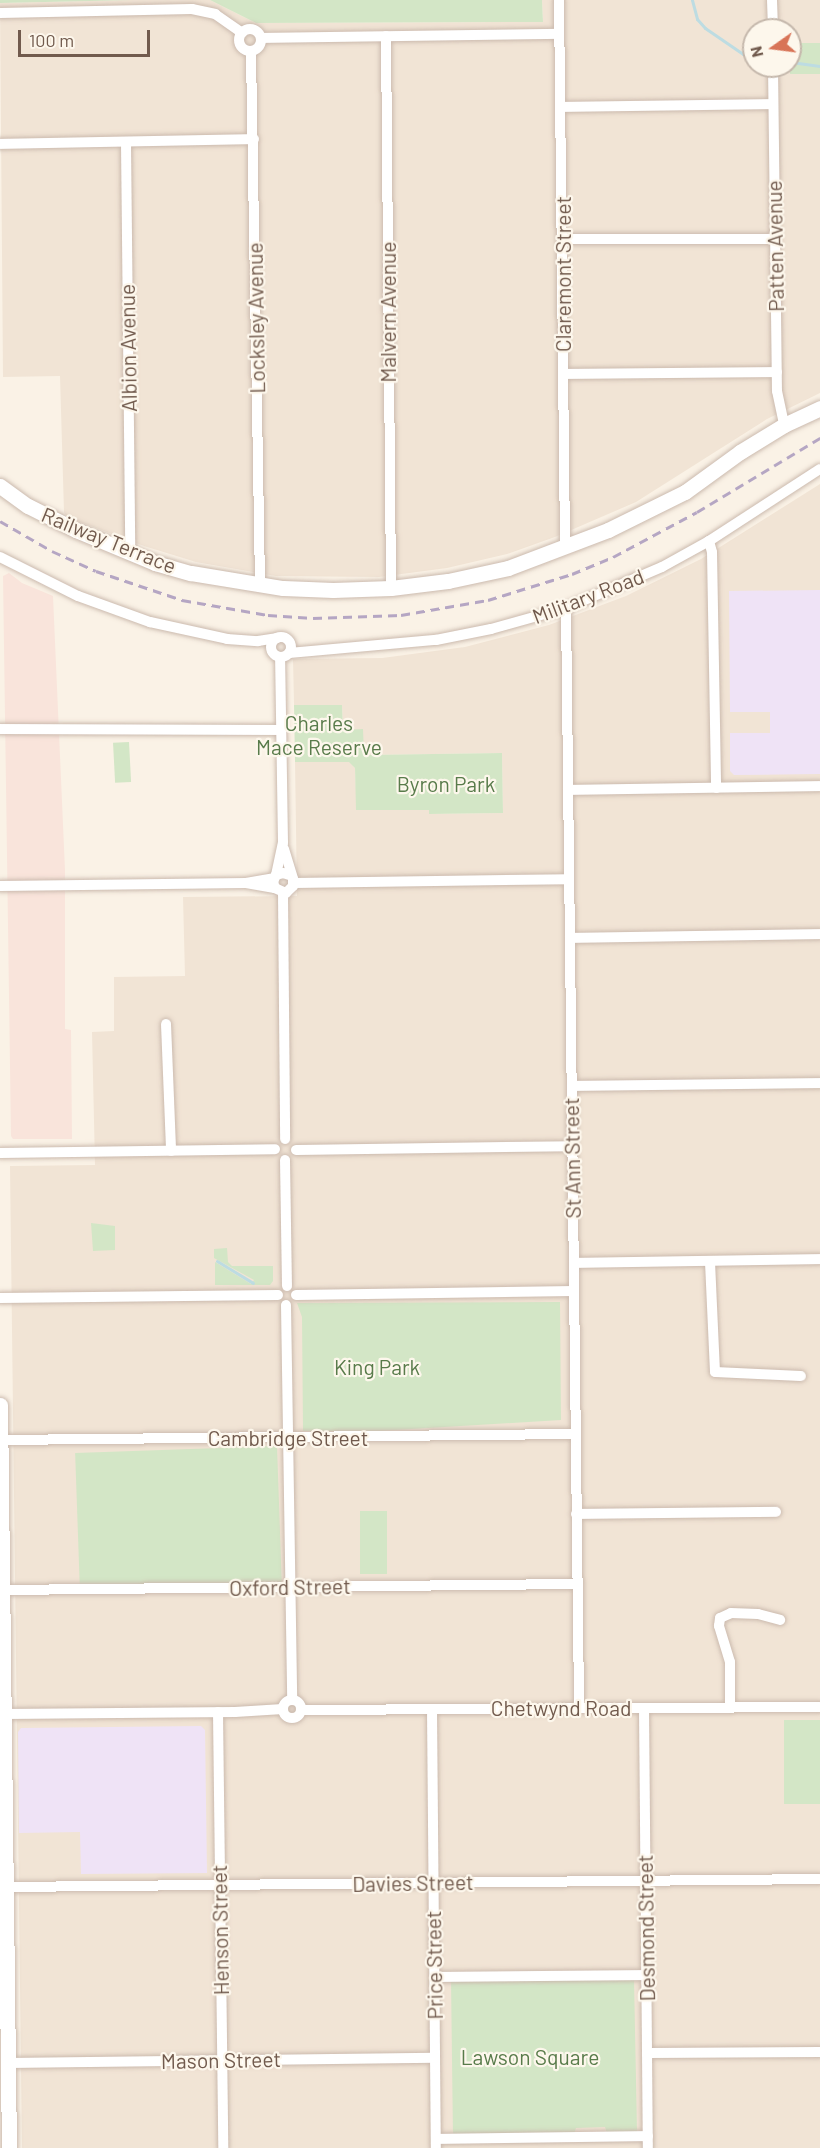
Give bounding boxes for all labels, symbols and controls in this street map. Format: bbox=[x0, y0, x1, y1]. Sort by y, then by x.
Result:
scale bar bbox=[21, 18, 153, 56]
north arrow bbox=[742, 18, 802, 78]
text: 100 m bbox=[29, 29, 74, 51]
text: N bbox=[745, 45, 766, 59]
street label: Patten Avenue bbox=[761, 180, 789, 312]
street label: Claremont Street bbox=[550, 196, 576, 352]
street label: Malvern Avenue bbox=[375, 241, 401, 383]
street label: Locksley Avenue bbox=[242, 242, 270, 394]
street label: Albion Avenue bbox=[114, 284, 142, 412]
street label: Railway Terrace bbox=[38, 502, 180, 578]
street label: Military Road bbox=[529, 563, 647, 629]
park label: Charles Mace Reserve bbox=[256, 710, 382, 760]
park label: Byron Park bbox=[397, 771, 495, 797]
street label: St Ann Street bbox=[558, 1097, 586, 1219]
park label: King Park bbox=[334, 1354, 420, 1380]
street label: Cambridge Street bbox=[208, 1425, 368, 1451]
street label: Oxford Street bbox=[229, 1573, 351, 1601]
street label: Chetwynd Road bbox=[491, 1695, 631, 1721]
street label: Desmond Street bbox=[632, 1854, 660, 2002]
street label: Henson Street bbox=[206, 1864, 234, 1996]
street label: Davies Street bbox=[352, 1869, 474, 1897]
street label: Price Street bbox=[420, 1910, 448, 2020]
park label: Lawson Square bbox=[461, 2044, 599, 2070]
street label: Mason Street bbox=[161, 2046, 281, 2074]

